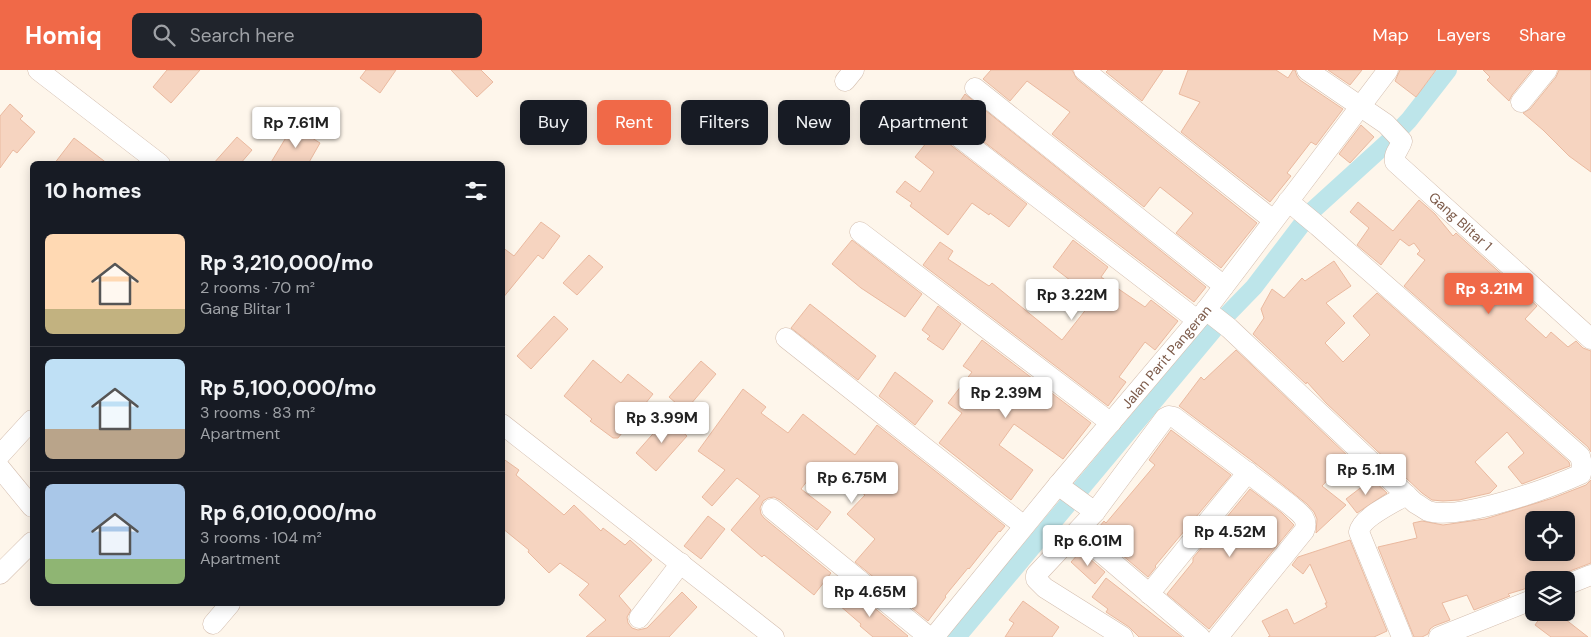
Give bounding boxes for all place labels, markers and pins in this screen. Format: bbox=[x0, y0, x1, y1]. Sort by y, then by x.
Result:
pin: Rp 7.61M bbox=[244, 106, 348, 149]
pin: Rp 3.21M bbox=[1437, 272, 1541, 315]
pin: Rp 3.22M bbox=[1020, 278, 1124, 321]
pin: Rp 2.39M bbox=[954, 376, 1058, 419]
pin: Rp 3.99M bbox=[610, 402, 714, 444]
pin: Rp 5.1M bbox=[1320, 454, 1412, 496]
pin: Rp 6.75M bbox=[800, 462, 904, 504]
pin: Rp 4.52M bbox=[1178, 516, 1282, 558]
pin: Rp 6.01M bbox=[1036, 524, 1140, 567]
pin: Rp 4.65M bbox=[818, 576, 922, 618]

